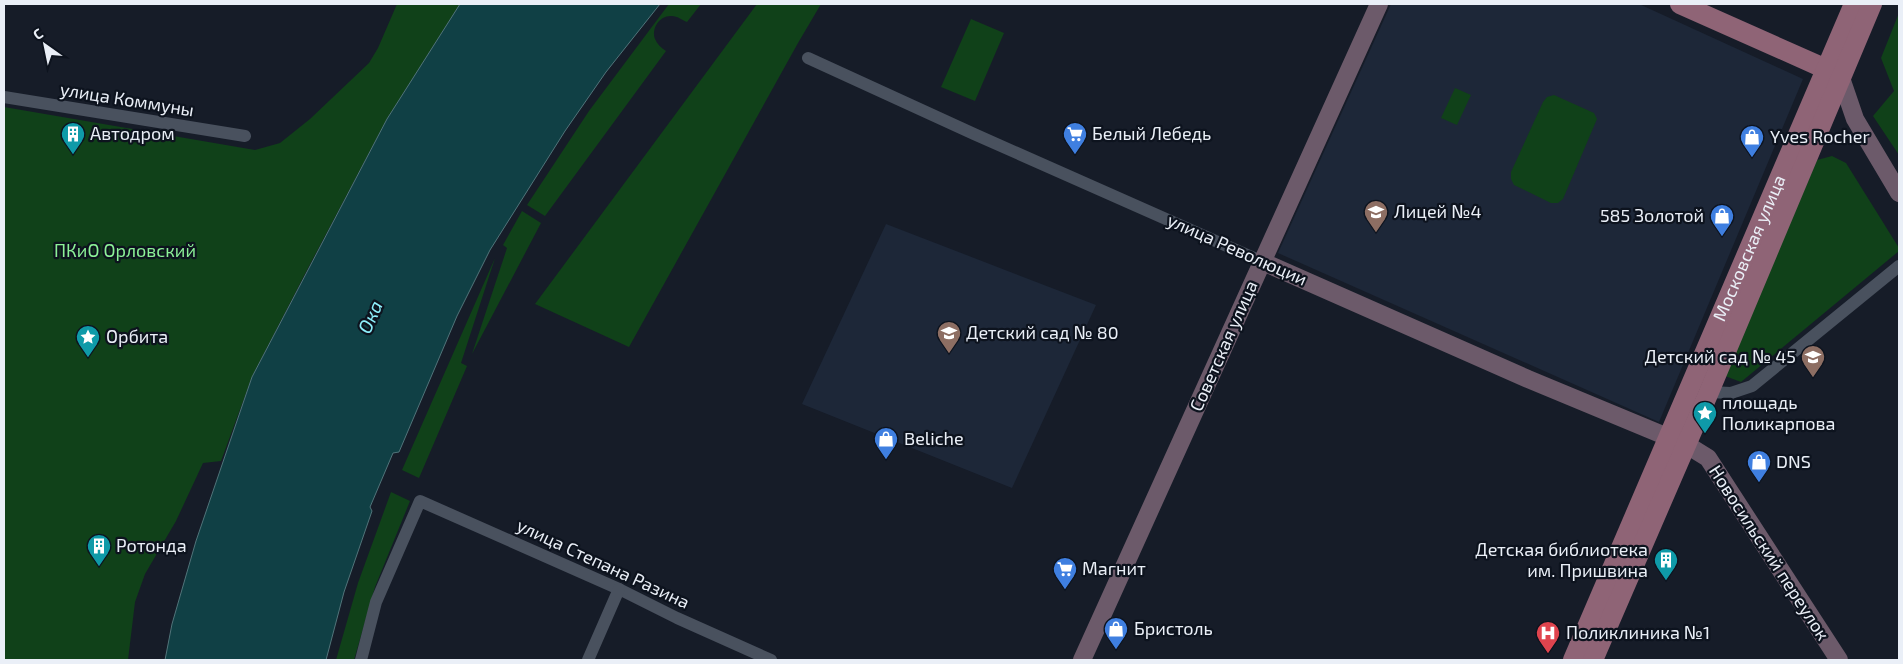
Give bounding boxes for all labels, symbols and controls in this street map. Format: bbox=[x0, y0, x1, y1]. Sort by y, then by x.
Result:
north arrow bbox=[20, 20, 70, 70]
text: С bbox=[30, 24, 46, 43]
street label: улица Коммуны bbox=[59, 78, 196, 120]
building icon: Автодром bbox=[60, 121, 86, 155]
supermarket icon: Белый Лебедь bbox=[1062, 121, 1088, 155]
place label: Автодром bbox=[90, 122, 175, 144]
place label: Белый Лебедь bbox=[1092, 122, 1211, 144]
shop icon: Yves Rocher bbox=[1739, 124, 1765, 158]
place label: Yves Rocher bbox=[1770, 125, 1870, 147]
street label: Московская улица bbox=[1707, 171, 1790, 324]
school or university icon: Лицей №4 bbox=[1363, 199, 1389, 233]
place label: Лицей №4 bbox=[1394, 200, 1482, 222]
shop icon: 585 Золотой bbox=[1709, 203, 1735, 237]
place label: 585 Золотой bbox=[1600, 204, 1704, 226]
street label: улица Революции bbox=[1164, 208, 1311, 290]
park label: ПКиО Орловский bbox=[54, 239, 196, 261]
street label: Советская улица bbox=[1184, 277, 1262, 414]
water label: Ока bbox=[352, 297, 387, 337]
school or university icon: Детский сад № 80 bbox=[936, 320, 962, 354]
place label: Детский сад № 80 bbox=[966, 321, 1119, 343]
place icon: Орбита bbox=[75, 324, 101, 358]
place label: Орбита bbox=[106, 325, 168, 347]
school or university icon: Детский сад № 45 bbox=[1800, 344, 1826, 378]
place label: Детский сад № 45 bbox=[1645, 345, 1796, 367]
place label: площадь Поликарпова bbox=[1722, 391, 1835, 434]
place icon: площадь Поликарпова bbox=[1692, 400, 1718, 434]
shop icon: Beliche bbox=[873, 426, 899, 460]
place label: Beliche bbox=[904, 427, 964, 449]
shop icon: DNS bbox=[1746, 449, 1772, 483]
place label: DNS bbox=[1776, 450, 1811, 472]
street label: Новосильский переулок bbox=[1705, 461, 1835, 644]
street label: улица Степана Разина bbox=[514, 513, 693, 613]
building icon: Ротонда bbox=[86, 533, 112, 567]
place label: Ротонда bbox=[116, 534, 187, 556]
place label: Детская библиотека им. Пришвина bbox=[1475, 538, 1648, 581]
building icon: Детская библиотека им. Пришвина bbox=[1653, 547, 1679, 581]
supermarket icon: Магнит bbox=[1052, 556, 1078, 590]
place label: Магнит bbox=[1082, 557, 1146, 579]
shop icon: Бристоль bbox=[1103, 616, 1129, 650]
place label: Бристоль bbox=[1134, 617, 1213, 639]
hospital icon: Поликлиника №1 bbox=[1535, 620, 1561, 654]
place label: Поликлиника №1 bbox=[1566, 621, 1710, 643]

